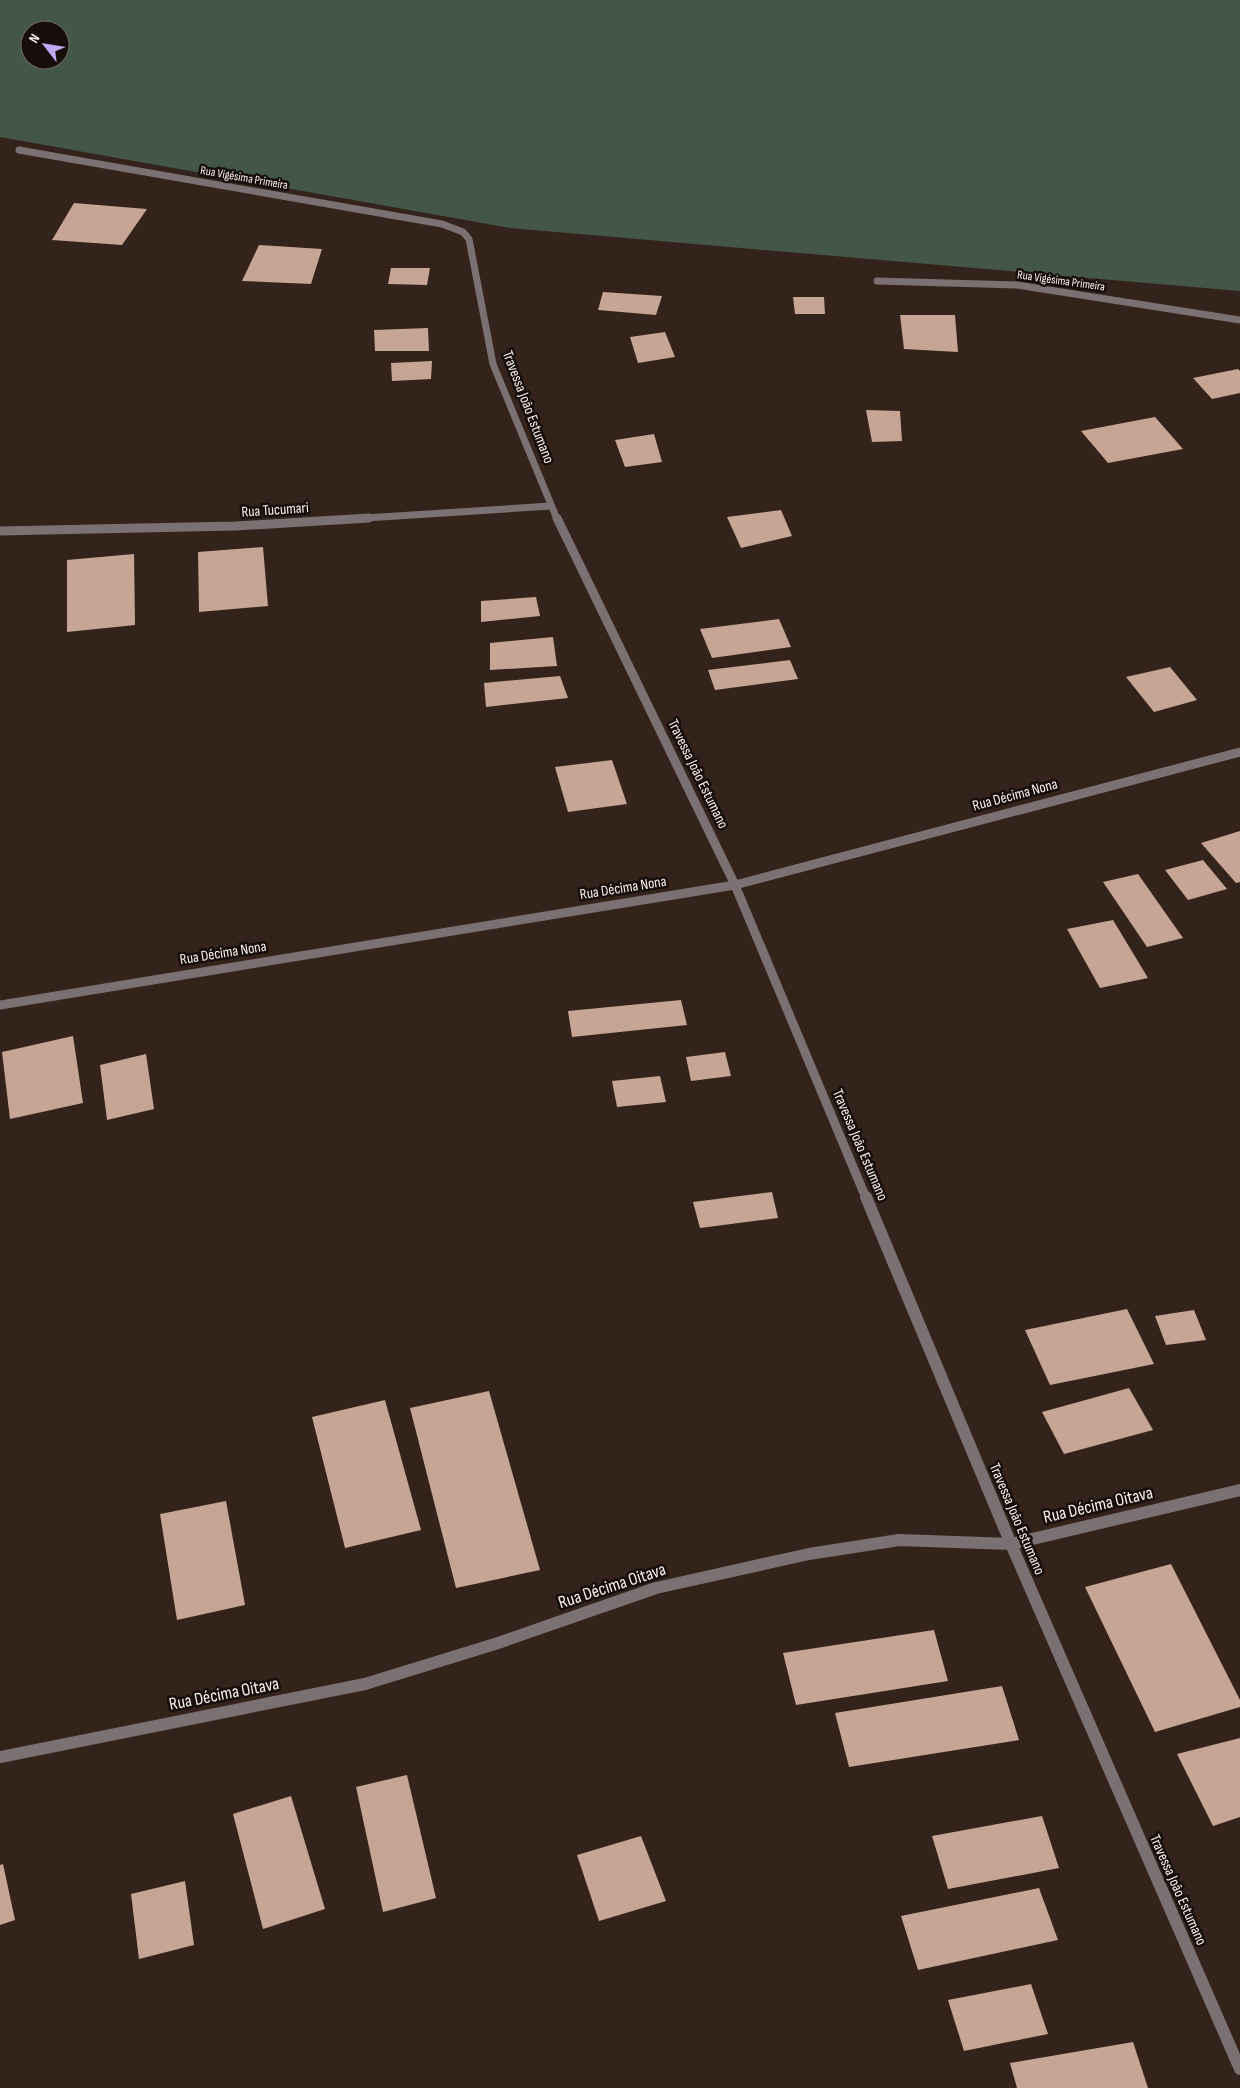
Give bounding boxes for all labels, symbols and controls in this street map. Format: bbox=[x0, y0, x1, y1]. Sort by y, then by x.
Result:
north arrow bbox=[20, 20, 70, 70]
text: N bbox=[25, 31, 43, 46]
street label: Rua Vigésima Primeira bbox=[199, 163, 289, 193]
street label: Rua Vigésima Primeira bbox=[1016, 267, 1106, 295]
street label: Travessa João Estumano bbox=[498, 348, 558, 466]
street label: Rua Tucumari bbox=[241, 498, 309, 522]
street label: Travessa João Estumano bbox=[663, 716, 733, 832]
street label: Rua Décima Nona bbox=[970, 774, 1060, 815]
street label: Rua Décima Nona bbox=[578, 872, 668, 904]
street label: Rua Décima Nona bbox=[178, 937, 268, 969]
street label: Travessa João Estumano bbox=[828, 1086, 892, 1204]
street label: Travessa João Estumano bbox=[985, 1460, 1049, 1578]
street label: Rua Décima Oitava bbox=[1041, 1482, 1155, 1528]
street label: Rua Décima Oitava bbox=[556, 1559, 668, 1613]
street label: Rua Décima Oitava bbox=[167, 1673, 281, 1715]
street label: Travessa João Estumano bbox=[1145, 1832, 1211, 1948]

